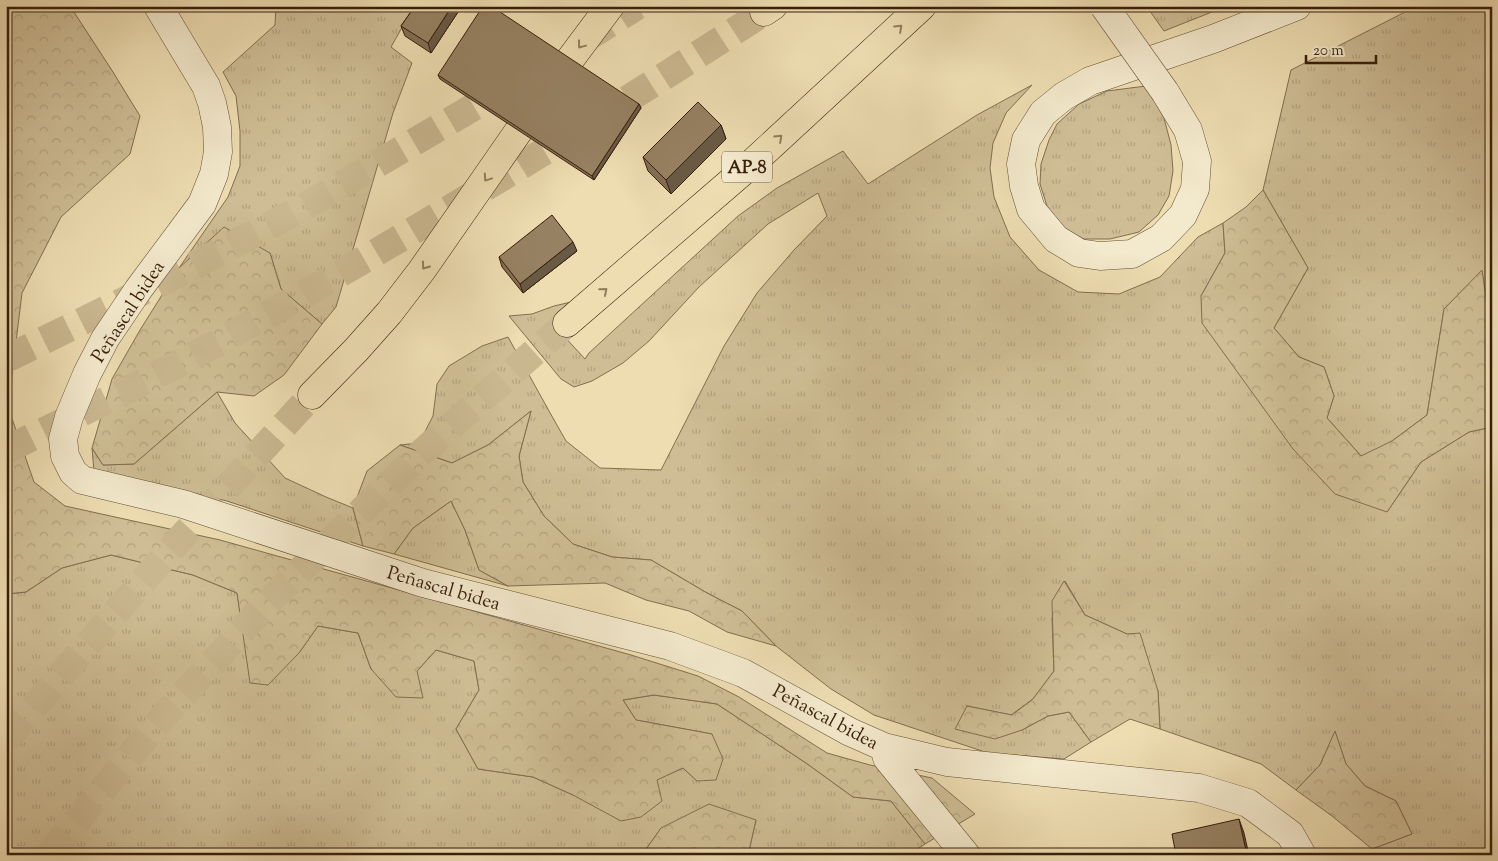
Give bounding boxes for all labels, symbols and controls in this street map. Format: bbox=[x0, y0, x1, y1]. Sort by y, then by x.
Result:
one-way arrow bbox=[893, 25, 902, 34]
scale bar bbox=[1306, 32, 1376, 64]
one-way arrow bbox=[578, 39, 586, 48]
text: 20 m bbox=[1313, 41, 1344, 62]
one-way arrow bbox=[773, 135, 782, 144]
road number: AP-8 bbox=[722, 152, 772, 182]
one-way arrow bbox=[484, 172, 493, 182]
street label: Peñascal bidea bbox=[86, 256, 172, 369]
one-way arrow bbox=[422, 260, 430, 269]
one-way arrow bbox=[598, 288, 607, 297]
street label: Peñascal bidea bbox=[383, 560, 503, 619]
street label: Peñascal bidea bbox=[767, 679, 883, 758]

